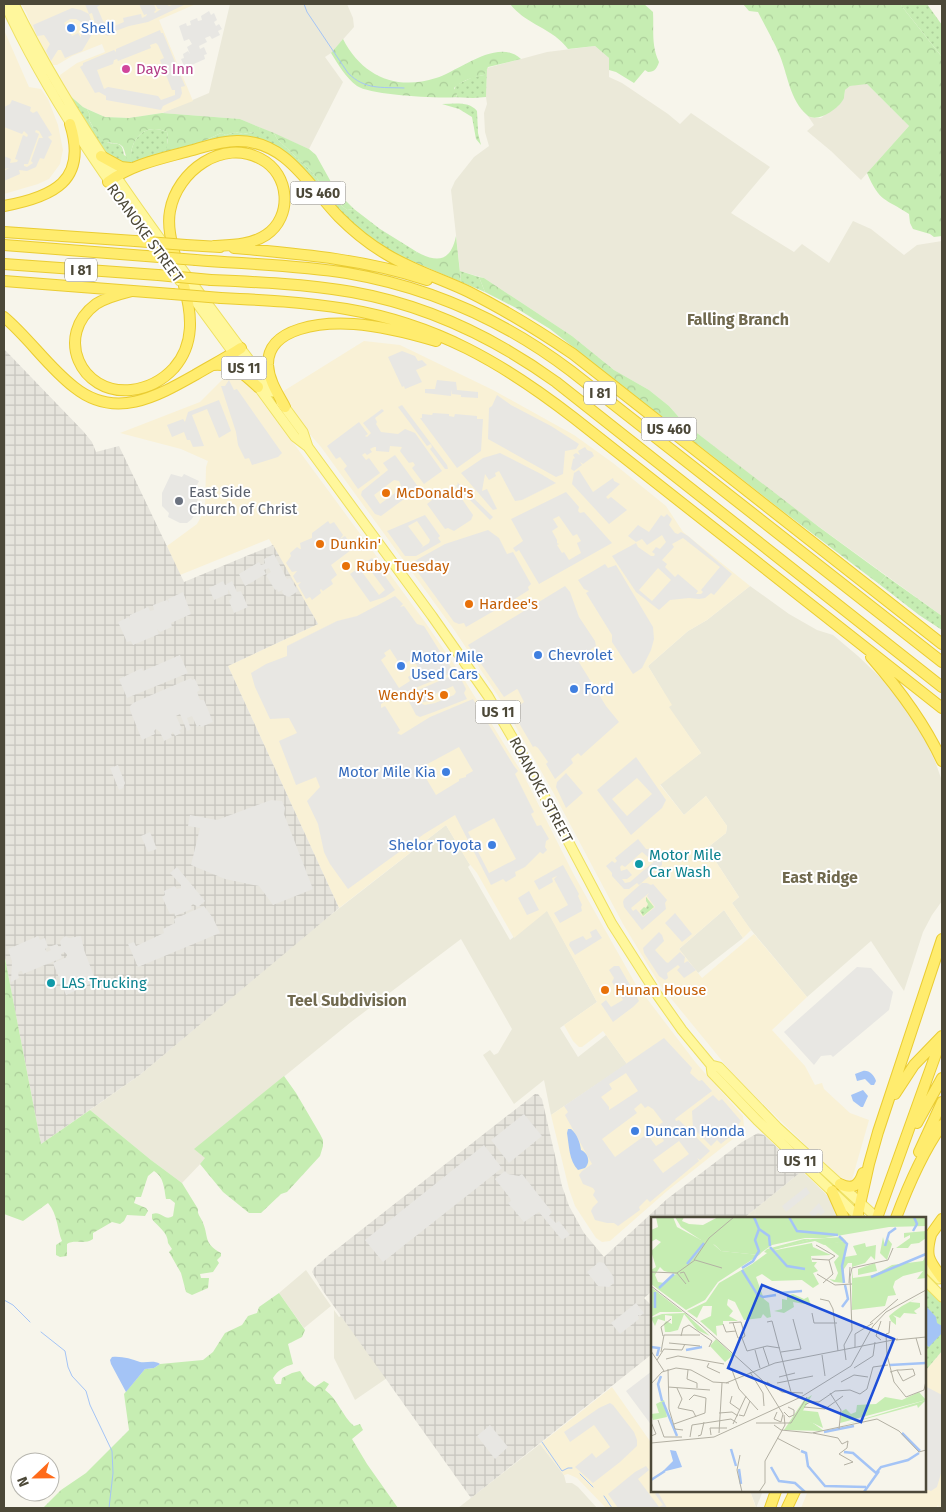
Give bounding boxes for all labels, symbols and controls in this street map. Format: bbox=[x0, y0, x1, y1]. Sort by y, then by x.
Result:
place label: Shell bbox=[81, 19, 116, 37]
marker: Shell bbox=[65, 22, 77, 34]
place label: Days Inn bbox=[136, 60, 194, 78]
marker: Days Inn bbox=[120, 63, 132, 75]
street label: ROANOKE STREET bbox=[103, 180, 187, 286]
road number: US 460 bbox=[290, 182, 346, 204]
road number: I 81 bbox=[65, 258, 97, 282]
district label: Falling Branch bbox=[687, 310, 789, 329]
road number: US 11 bbox=[222, 356, 266, 379]
road number: I 81 bbox=[584, 382, 616, 404]
road number: US 460 bbox=[642, 418, 696, 440]
place label: East Side Church of Christ bbox=[189, 483, 298, 518]
place label: McDonald's bbox=[396, 484, 474, 502]
marker: McDonald's bbox=[380, 487, 392, 499]
marker: East Side Church of Christ bbox=[173, 495, 185, 507]
place label: Dunkin' bbox=[330, 535, 381, 553]
marker: Dunkin' bbox=[314, 538, 326, 550]
place label: Ruby Tuesday bbox=[356, 557, 450, 575]
marker: Ruby Tuesday bbox=[340, 560, 352, 572]
place label: Hardee's bbox=[479, 595, 538, 613]
marker: Hardee's bbox=[463, 598, 475, 610]
place label: Chevrolet bbox=[548, 646, 613, 664]
place label: Motor Mile Used Cars bbox=[411, 648, 484, 683]
marker: Chevrolet bbox=[532, 649, 544, 661]
marker: Motor Mile Used Cars bbox=[395, 660, 407, 672]
place label: Ford bbox=[584, 680, 614, 698]
marker: Ford bbox=[568, 683, 580, 695]
place label: Wendy's bbox=[378, 686, 434, 704]
marker: Wendy's bbox=[438, 689, 450, 701]
road number: US 11 bbox=[476, 700, 520, 724]
street label: ROANOKE STREET bbox=[505, 734, 577, 846]
place label: Motor Mile Kia bbox=[338, 763, 436, 781]
marker: Motor Mile Kia bbox=[440, 766, 452, 778]
place label: Shelor Toyota bbox=[389, 836, 482, 854]
marker: Shelor Toyota bbox=[486, 839, 498, 851]
place label: Motor Mile Car Wash bbox=[649, 846, 722, 881]
marker: Motor Mile Car Wash bbox=[633, 858, 645, 870]
district label: East Ridge bbox=[782, 868, 858, 887]
place label: LAS Trucking bbox=[61, 974, 147, 992]
marker: LAS Trucking bbox=[45, 977, 57, 989]
place label: Hunan House bbox=[615, 981, 707, 999]
marker: Hunan House bbox=[599, 984, 611, 996]
district label: Teel Subdivision bbox=[287, 991, 407, 1010]
place label: Duncan Honda bbox=[645, 1122, 745, 1140]
marker: Duncan Honda bbox=[629, 1125, 641, 1137]
road number: US 11 bbox=[778, 1150, 822, 1172]
inset map bbox=[651, 1217, 926, 1492]
north arrow bbox=[10, 1452, 60, 1502]
text: N bbox=[14, 1474, 33, 1489]

